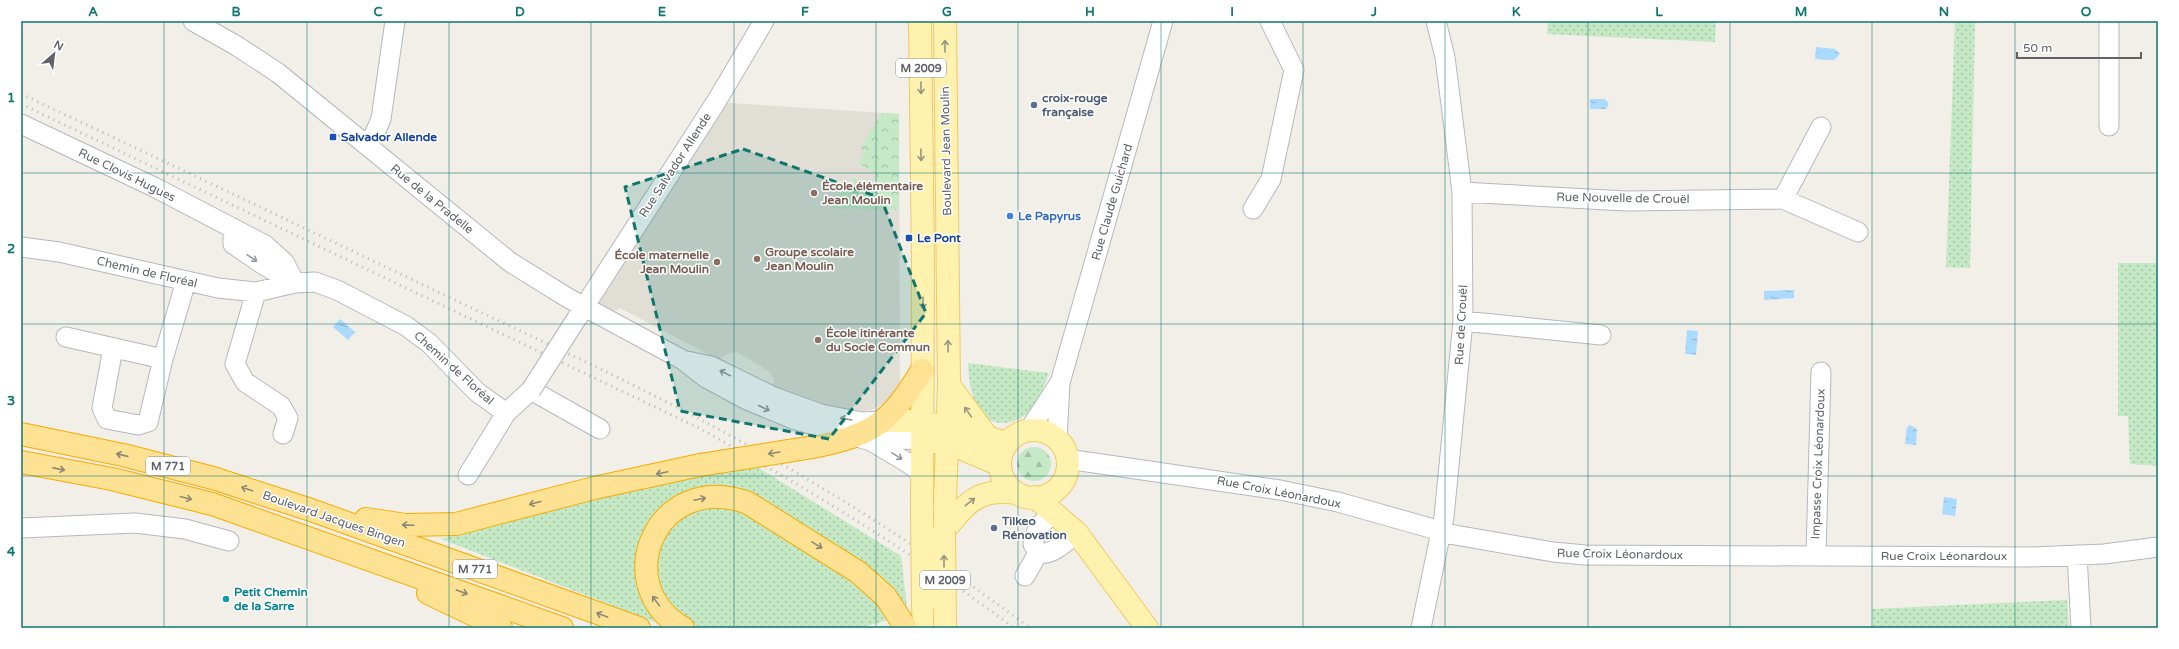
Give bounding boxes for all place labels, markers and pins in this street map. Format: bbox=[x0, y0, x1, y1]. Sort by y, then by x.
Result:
place label: croix-rouge française bbox=[1041, 91, 1108, 120]
marker: croix-rouge française bbox=[1029, 100, 1039, 110]
place label: Salvador Allende bbox=[341, 130, 437, 144]
marker: Salvador Allende bbox=[328, 132, 338, 142]
place label: École élémentaire Jean Moulin bbox=[821, 179, 923, 207]
marker: École élémentaire Jean Moulin bbox=[809, 188, 819, 198]
place label: Le Papyrus bbox=[1018, 209, 1081, 224]
marker: Le Papyrus bbox=[1005, 211, 1015, 221]
place label: Le Pont bbox=[917, 231, 961, 245]
marker: Le Pont bbox=[904, 233, 914, 243]
place label: Groupe scolaire Jean Moulin bbox=[764, 245, 854, 273]
place label: École maternelle Jean Moulin bbox=[615, 248, 709, 276]
marker: Groupe scolaire Jean Moulin bbox=[752, 254, 762, 264]
marker: École maternelle Jean Moulin bbox=[712, 257, 722, 267]
place label: École itinérante du Socle Commun bbox=[826, 326, 930, 354]
marker: École itinérante du Socle Commun bbox=[813, 335, 823, 345]
place label: Tilkeo Rénovation bbox=[1001, 514, 1067, 542]
marker: Tilkeo Rénovation bbox=[989, 523, 999, 533]
place label: Petit Chemin de la Sarre bbox=[234, 585, 308, 613]
marker: Petit Chemin de la Sarre bbox=[221, 594, 231, 604]

